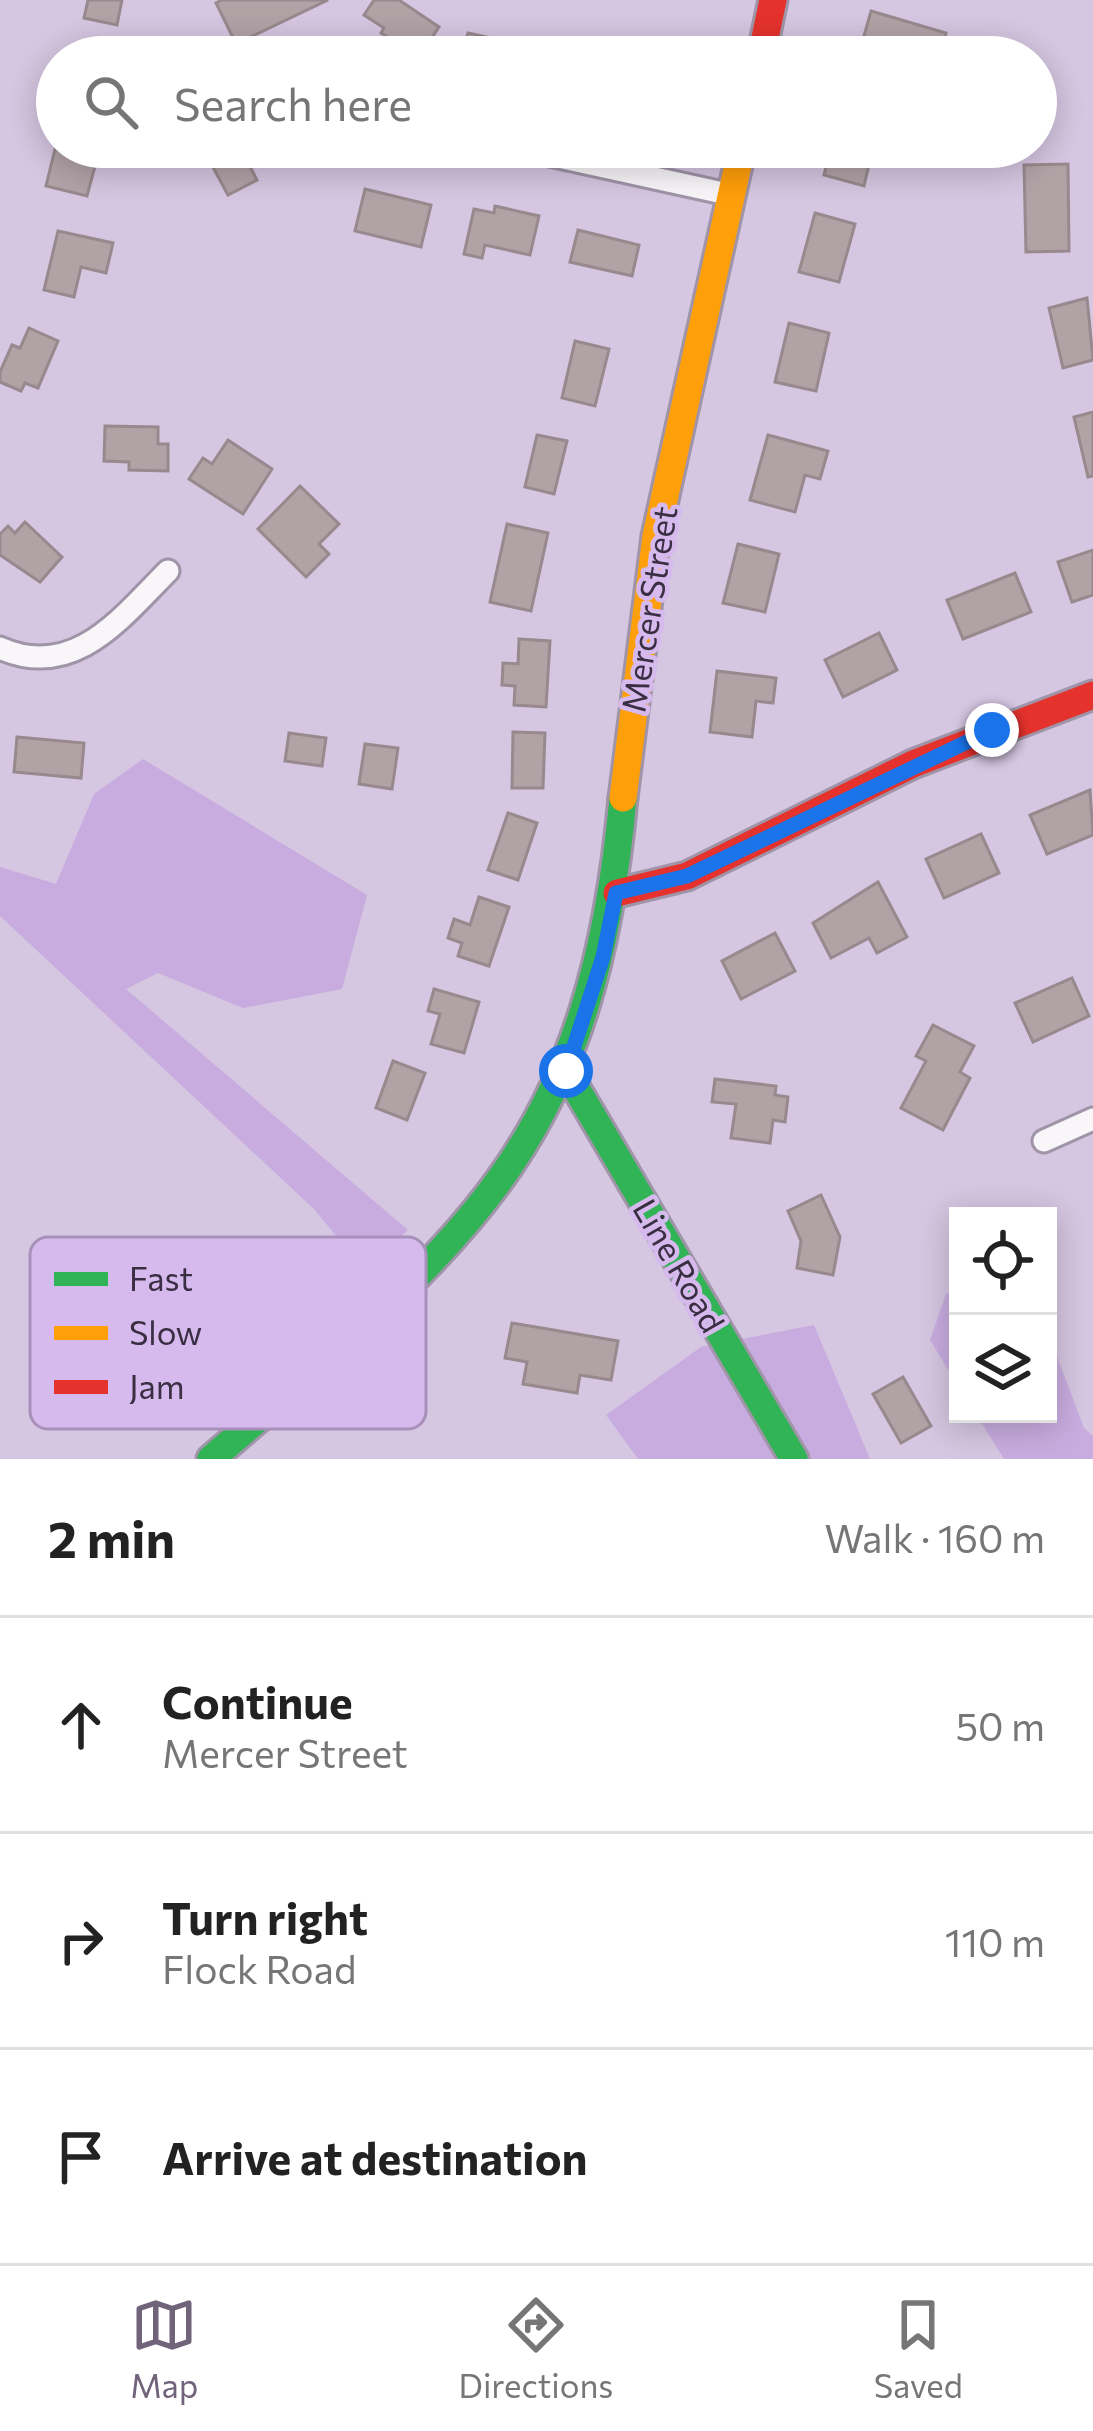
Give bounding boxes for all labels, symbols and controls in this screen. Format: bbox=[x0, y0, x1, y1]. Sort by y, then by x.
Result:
search box bbox=[36, 36, 1057, 168]
icon: search bbox=[78, 69, 144, 135]
text: Search here bbox=[174, 75, 412, 130]
street label: Mercer Street bbox=[611, 503, 685, 715]
route end bbox=[965, 703, 1019, 757]
route start bbox=[539, 1044, 593, 1098]
street label: Line Road bbox=[625, 1191, 735, 1339]
map controls bbox=[949, 1207, 1057, 1423]
button: locate bbox=[949, 1207, 1057, 1315]
legend bbox=[30, 1237, 426, 1429]
text: Fast bbox=[129, 1257, 193, 1298]
text: Slow bbox=[129, 1311, 202, 1352]
button: layers bbox=[949, 1315, 1057, 1423]
text: Jam bbox=[129, 1365, 185, 1406]
text: 2 min bbox=[48, 1506, 175, 1569]
text: Walk · 160 m bbox=[824, 1513, 1045, 1561]
text: Continue bbox=[162, 1673, 353, 1728]
icon: ahead bbox=[48, 1692, 114, 1758]
text: 50 m bbox=[956, 1701, 1045, 1749]
text: Mercer Street bbox=[162, 1728, 408, 1776]
text: Turn right bbox=[162, 1889, 368, 1944]
icon: right bbox=[48, 1908, 114, 1974]
text: 110 m bbox=[945, 1917, 1045, 1965]
text: Flock Road bbox=[162, 1944, 357, 1992]
icon: arrive bbox=[48, 2124, 114, 2190]
text: Arrive at destination bbox=[162, 2129, 588, 2184]
tab: Map bbox=[130, 2292, 198, 2405]
tab: Directions bbox=[459, 2292, 613, 2405]
tab: Saved bbox=[874, 2292, 963, 2405]

